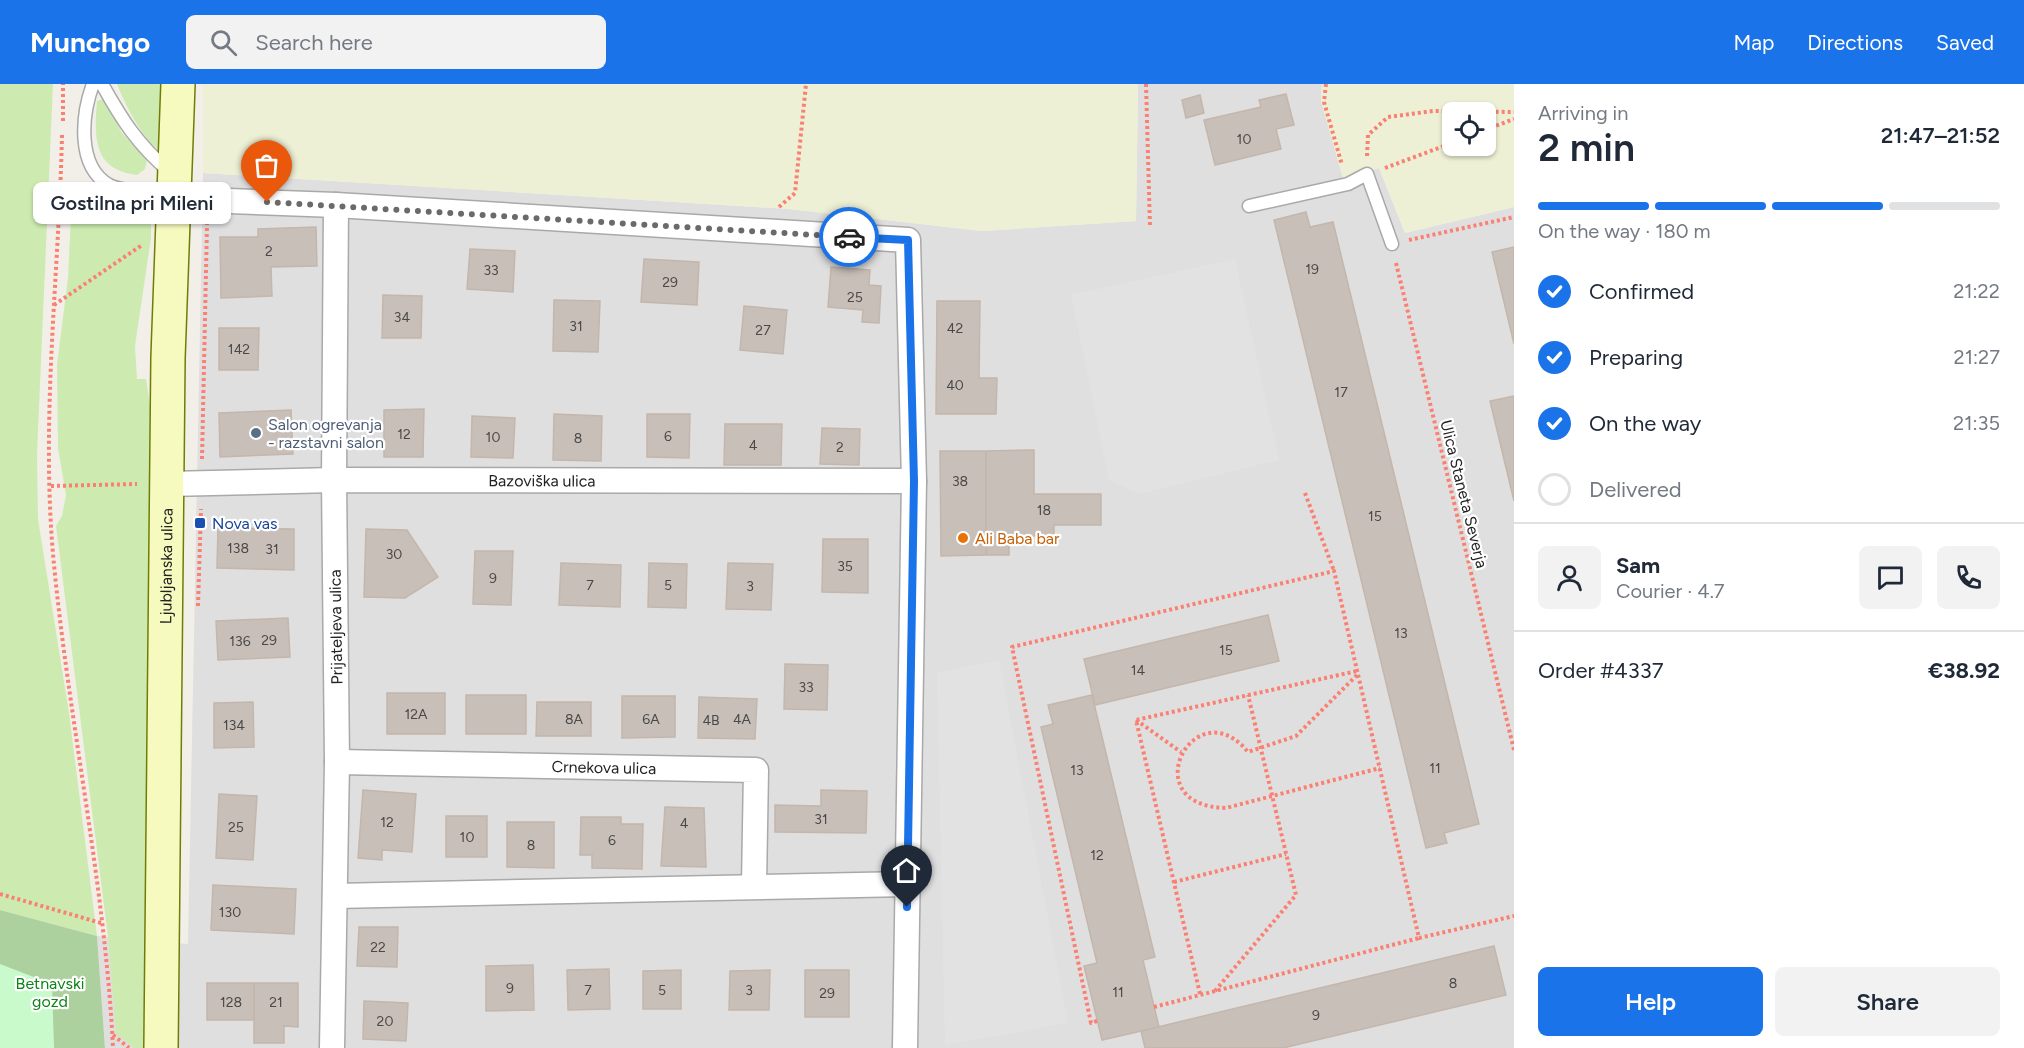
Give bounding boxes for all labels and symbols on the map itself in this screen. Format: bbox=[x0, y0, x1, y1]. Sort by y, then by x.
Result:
house number: 10 bbox=[1237, 131, 1251, 148]
pin bbox=[241, 140, 292, 202]
callout: Gostilna pri Mileni bbox=[33, 181, 231, 223]
courier bbox=[819, 207, 879, 267]
house number: 2 bbox=[265, 243, 273, 260]
house number: 19 bbox=[1305, 261, 1319, 278]
house number: 33 bbox=[483, 262, 499, 279]
house number: 29 bbox=[662, 274, 678, 291]
house number: 25 bbox=[847, 289, 863, 306]
house number: 34 bbox=[394, 309, 410, 326]
house number: 31 bbox=[569, 318, 583, 335]
house number: 42 bbox=[947, 320, 963, 337]
house number: 27 bbox=[755, 322, 771, 339]
house number: 142 bbox=[228, 341, 250, 358]
house number: 40 bbox=[946, 377, 964, 394]
house number: 17 bbox=[1334, 384, 1348, 401]
place label: Salon ogrevanja - razstavni salon bbox=[268, 415, 384, 452]
street label: Ulica Staneta Severja bbox=[1436, 418, 1492, 570]
marker: Salon ogrevanja - razstavni salon bbox=[249, 426, 263, 440]
house number: 12 bbox=[397, 426, 411, 443]
house number: 6 bbox=[664, 428, 672, 445]
house number: 10 bbox=[486, 429, 500, 446]
house number: 8 bbox=[574, 430, 582, 447]
house number: 4 bbox=[749, 437, 758, 454]
house number: 2 bbox=[836, 439, 844, 456]
street label: Bazoviška ulica bbox=[488, 471, 596, 490]
house number: 38 bbox=[952, 473, 968, 490]
house number: 18 bbox=[1037, 502, 1051, 519]
street label: Ljubljanska ulica bbox=[156, 508, 176, 624]
house number: 15 bbox=[1368, 508, 1382, 525]
place label: Nova vas bbox=[212, 514, 277, 533]
marker: Nova vas bbox=[193, 516, 207, 530]
place label: Ali Baba bar bbox=[975, 529, 1060, 548]
marker: Ali Baba bar bbox=[956, 531, 970, 545]
house number: 138 bbox=[227, 540, 249, 557]
house number: 31 bbox=[265, 541, 279, 558]
house number: 30 bbox=[386, 546, 402, 563]
house number: 35 bbox=[837, 558, 853, 575]
street label: Prijateljeva ulica bbox=[325, 569, 347, 685]
house number: 9 bbox=[489, 570, 497, 587]
house number: 7 bbox=[586, 577, 594, 594]
house number: 5 bbox=[664, 577, 672, 594]
house number: 3 bbox=[746, 578, 754, 595]
house number: 13 bbox=[1394, 625, 1408, 642]
house number: 29 bbox=[261, 632, 277, 649]
house number: 136 bbox=[229, 633, 251, 650]
house number: 15 bbox=[1219, 642, 1233, 659]
house number: 14 bbox=[1131, 662, 1146, 679]
house number: 33 bbox=[798, 679, 814, 696]
house number: 12A bbox=[404, 706, 428, 723]
house number: 8A bbox=[565, 711, 584, 728]
house number: 6A bbox=[642, 711, 660, 728]
house number: 4A bbox=[733, 711, 752, 728]
house number: 4B bbox=[702, 712, 720, 729]
house number: 134 bbox=[223, 717, 245, 734]
street label: Crnekova ulica bbox=[551, 757, 656, 778]
house number: 11 bbox=[1429, 760, 1441, 777]
house number: 13 bbox=[1070, 762, 1084, 779]
house number: 31 bbox=[814, 811, 828, 828]
house number: 12 bbox=[380, 814, 394, 831]
house number: 4 bbox=[680, 815, 689, 832]
house number: 25 bbox=[228, 819, 244, 836]
house number: 10 bbox=[460, 829, 474, 846]
house number: 6 bbox=[608, 832, 616, 849]
house number: 8 bbox=[527, 837, 535, 854]
pin bbox=[881, 845, 932, 907]
house number: 12 bbox=[1090, 847, 1104, 864]
house number: 130 bbox=[219, 904, 241, 921]
house number: 22 bbox=[370, 939, 386, 956]
park label: Betnavski gozd bbox=[16, 974, 84, 1011]
house number: 8 bbox=[1449, 975, 1457, 992]
house number: 9 bbox=[506, 980, 514, 997]
house number: 7 bbox=[584, 982, 592, 999]
house number: 5 bbox=[658, 982, 666, 999]
house number: 3 bbox=[745, 982, 753, 999]
house number: 11 bbox=[1112, 984, 1124, 1001]
house number: 29 bbox=[819, 985, 835, 1002]
house number: 128 bbox=[220, 994, 242, 1011]
house number: 21 bbox=[269, 994, 283, 1011]
house number: 9 bbox=[1312, 1007, 1320, 1024]
house number: 20 bbox=[377, 1013, 393, 1030]

